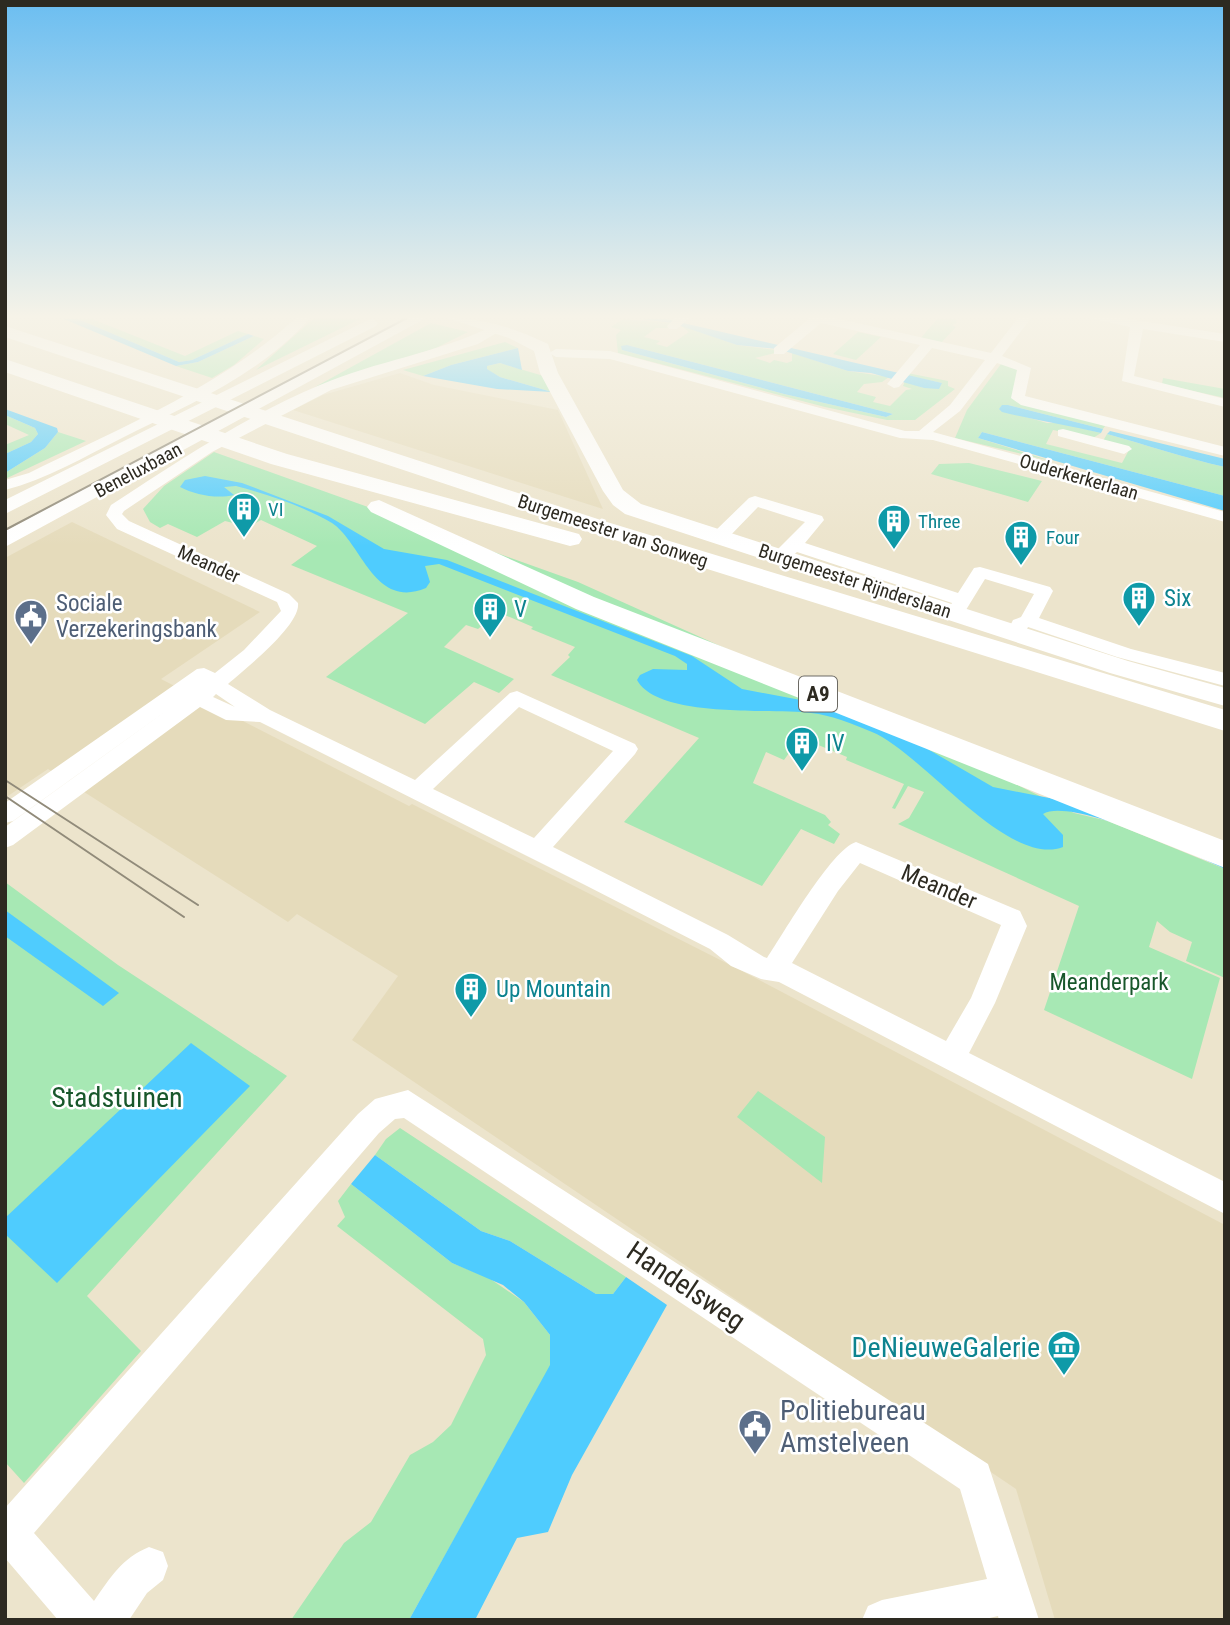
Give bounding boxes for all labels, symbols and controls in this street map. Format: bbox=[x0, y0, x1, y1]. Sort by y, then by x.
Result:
street label: Beneluxbaan bbox=[90, 437, 186, 503]
street label: Ouderkerkerlaan bbox=[1017, 449, 1141, 505]
street label: Burgemeester van Sonweg bbox=[515, 489, 711, 573]
building icon: VI bbox=[225, 490, 263, 539]
place label: VI bbox=[268, 498, 283, 521]
building icon: Three bbox=[875, 502, 913, 551]
place label: Three bbox=[918, 510, 961, 533]
building icon: Four bbox=[1002, 518, 1040, 567]
place label: Four bbox=[1046, 526, 1080, 549]
street label: Burgemeester Rijnderslaan bbox=[756, 539, 954, 623]
street label: Meander bbox=[174, 540, 244, 588]
building icon: Six bbox=[1120, 579, 1158, 628]
place label: Six bbox=[1164, 585, 1191, 612]
place label: Sociale Verzekeringsbank bbox=[56, 590, 218, 643]
building icon: V bbox=[471, 590, 509, 639]
place label: V bbox=[514, 596, 527, 623]
public building icon: Sociale Verzekeringsbank bbox=[12, 597, 50, 646]
road number: A9 bbox=[799, 676, 837, 712]
building icon: IV bbox=[783, 724, 821, 773]
place label: IV bbox=[826, 730, 845, 757]
street label: Meander bbox=[897, 859, 981, 915]
park label: Meanderpark bbox=[1049, 969, 1169, 996]
building icon: Up Mountain bbox=[452, 970, 490, 1019]
place label: Up Mountain bbox=[496, 976, 611, 1003]
park label: Stadstuinen bbox=[51, 1081, 183, 1114]
street label: Handelsweg bbox=[621, 1234, 751, 1338]
museum icon: DeNieuweGalerie bbox=[1045, 1328, 1083, 1377]
place label: DeNieuweGalerie bbox=[852, 1331, 1040, 1364]
place label: Politiebureau Amstelveen bbox=[780, 1394, 926, 1459]
public building icon: Politiebureau Amstelveen bbox=[736, 1407, 774, 1456]

